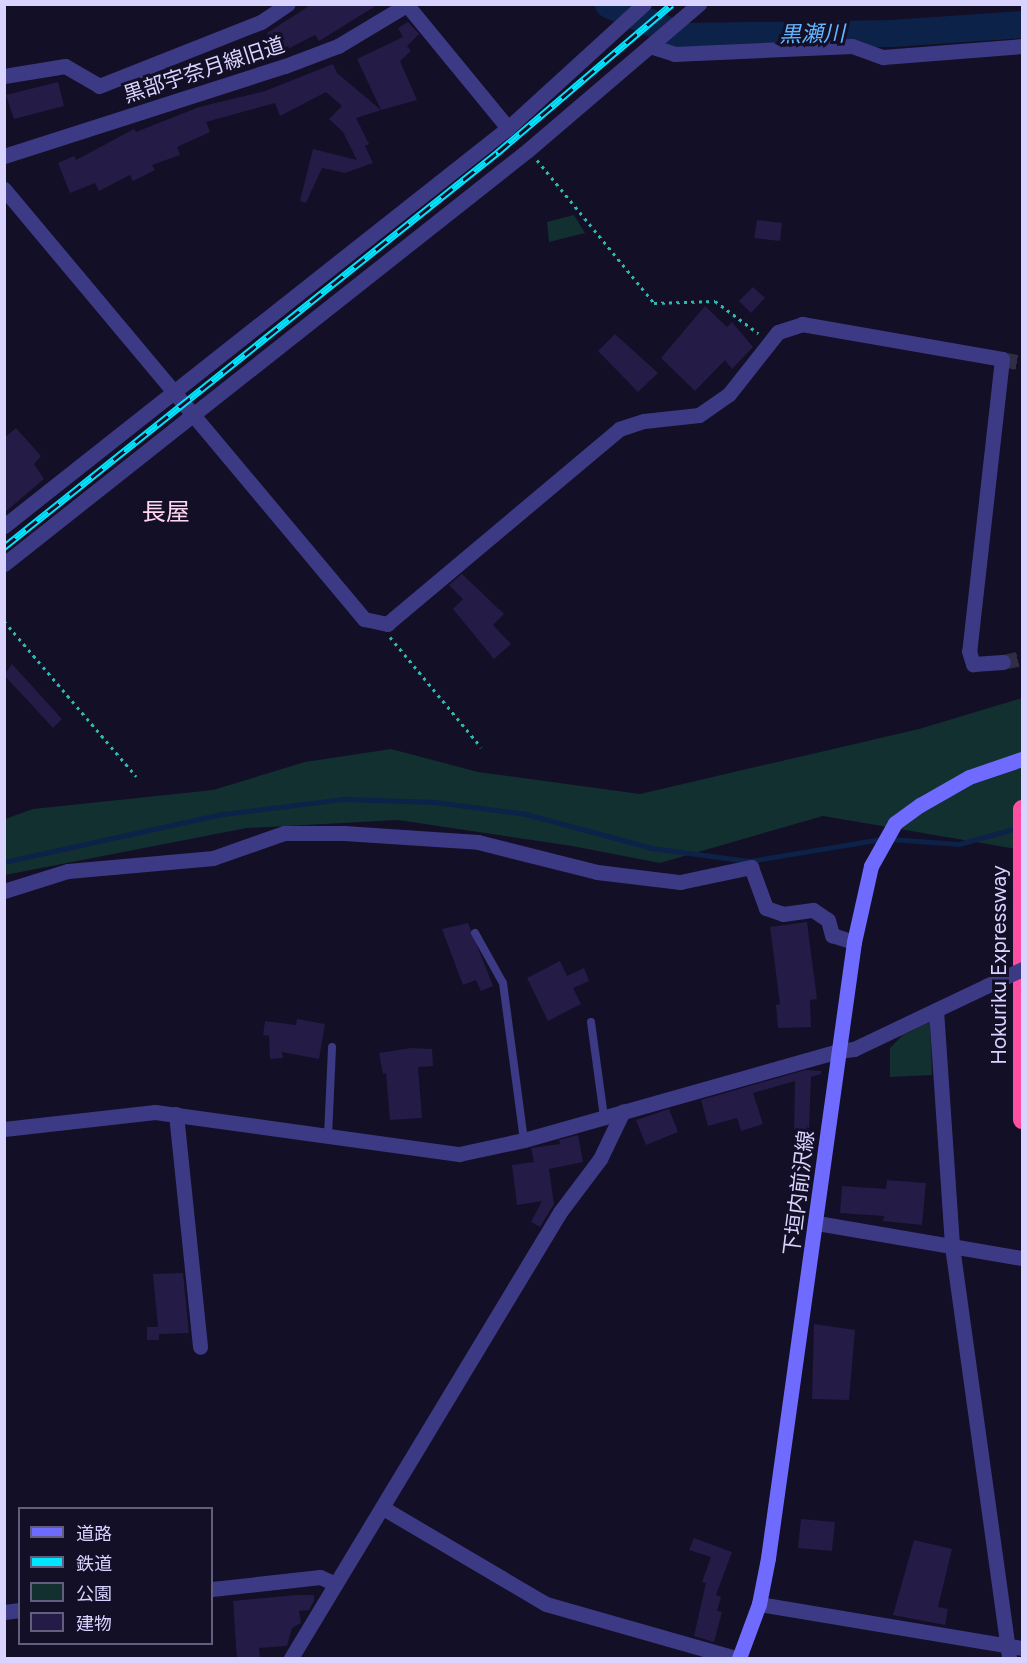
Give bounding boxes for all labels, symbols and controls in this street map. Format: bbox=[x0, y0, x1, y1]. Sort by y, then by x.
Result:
water label: 黒瀬川 bbox=[779, 20, 845, 48]
street label: 黒部宇奈月線旧道 bbox=[120, 32, 288, 108]
district label: 長屋 bbox=[142, 498, 190, 526]
street label: Hokuriku Expressway bbox=[986, 865, 1012, 1065]
street label: 下垣内前沢線 bbox=[779, 1129, 819, 1257]
legend bbox=[18, 1507, 213, 1645]
text: 道路 bbox=[76, 1523, 112, 1545]
text: 鉄道 bbox=[76, 1553, 112, 1575]
text: 公園 bbox=[76, 1583, 112, 1605]
text: 建物 bbox=[76, 1613, 112, 1635]

